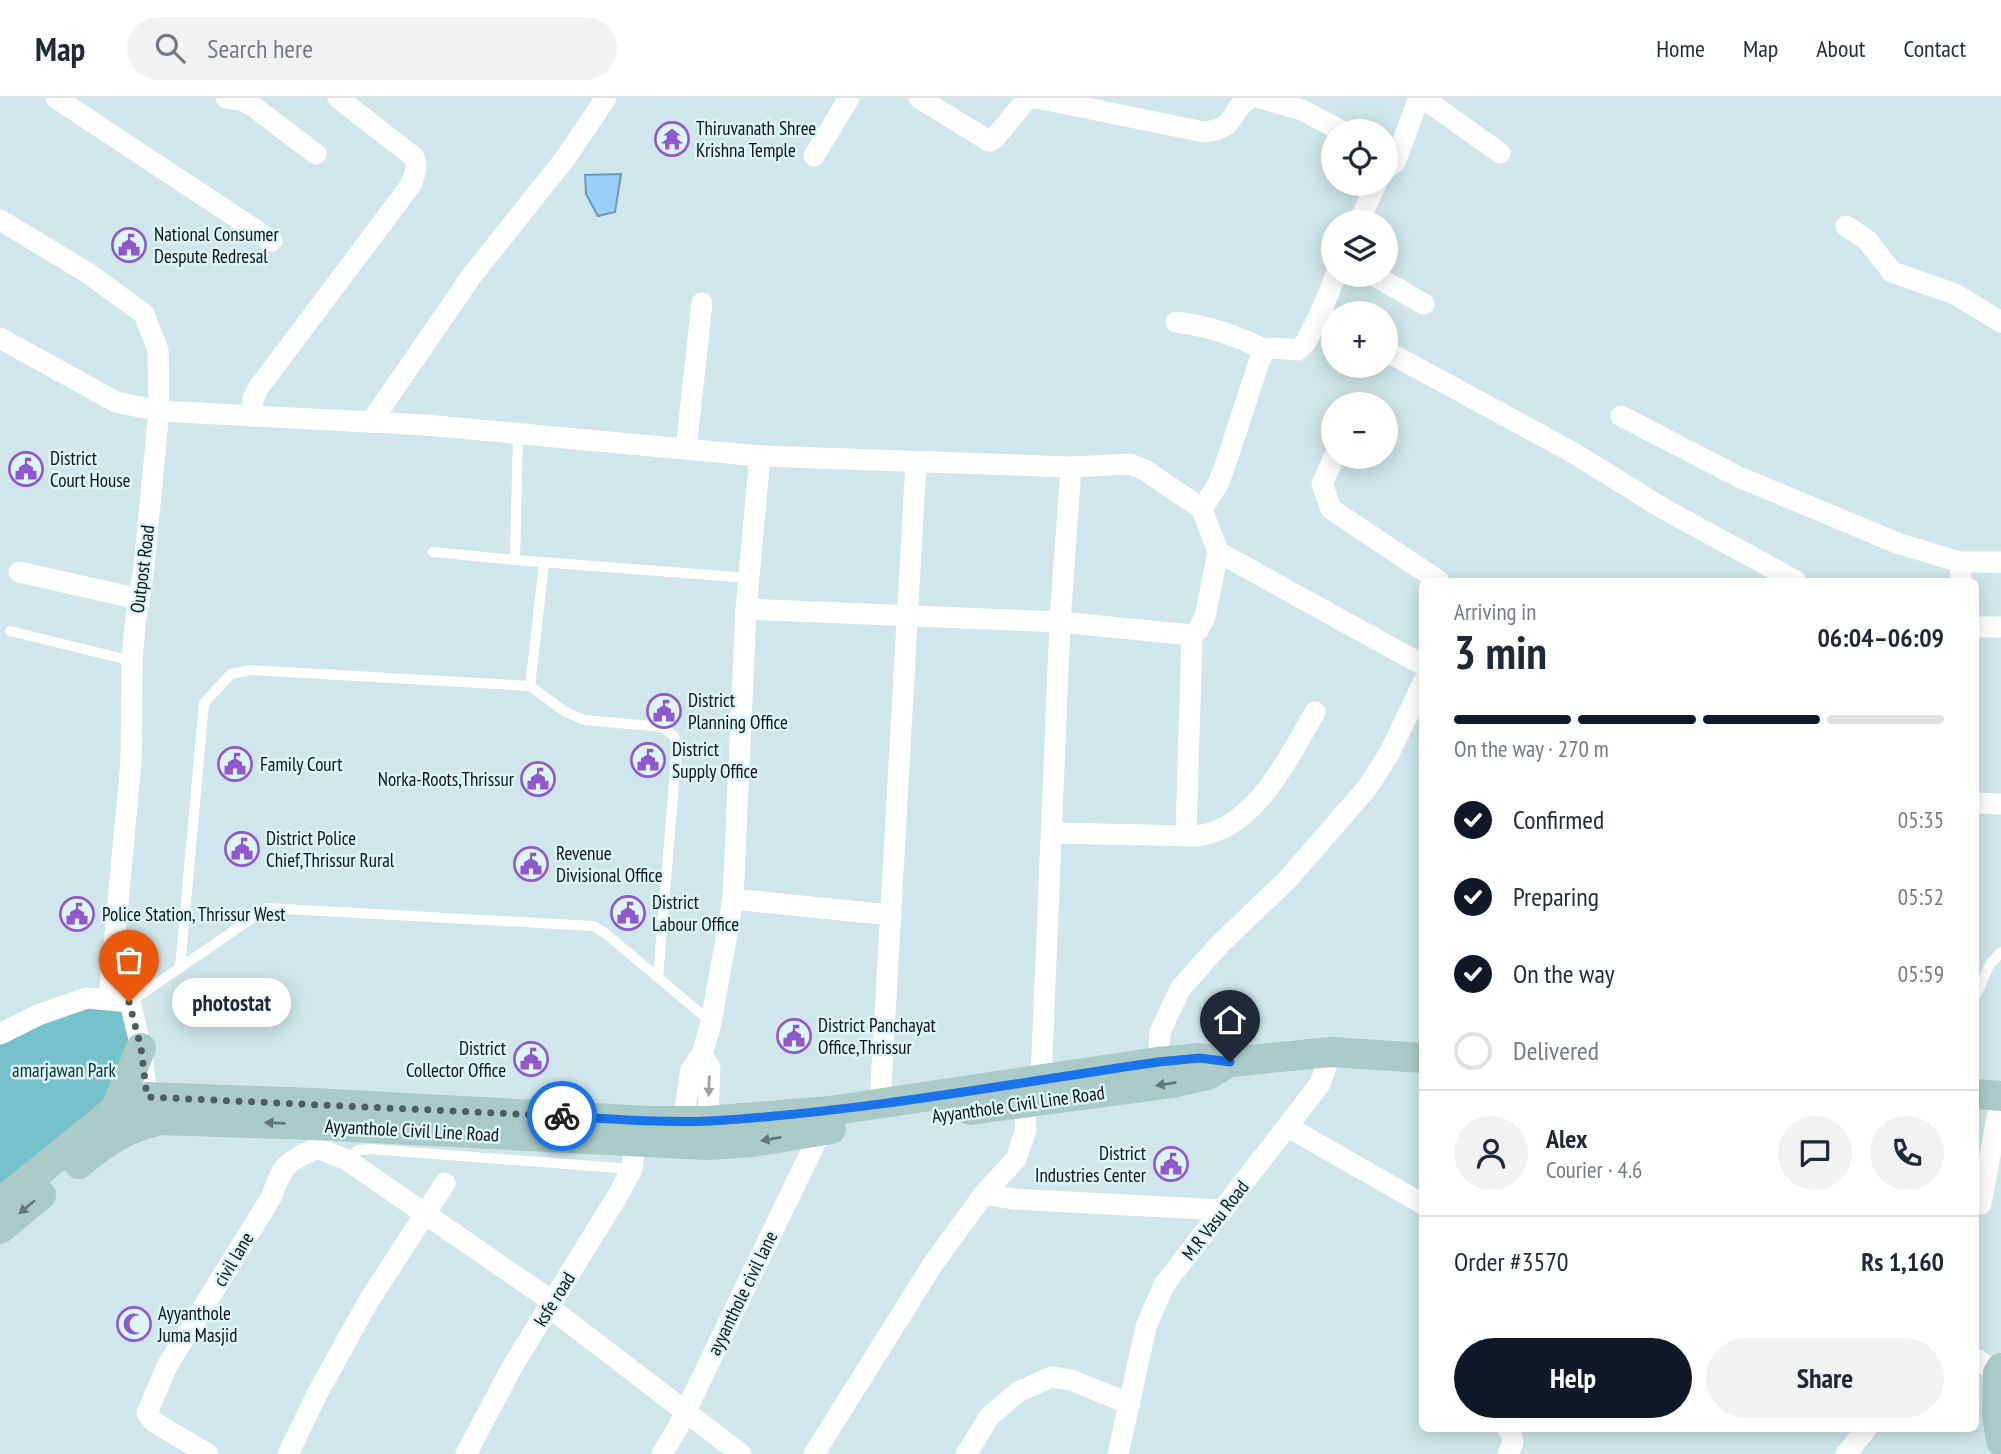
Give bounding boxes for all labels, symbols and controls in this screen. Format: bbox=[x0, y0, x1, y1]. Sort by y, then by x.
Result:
search box bbox=[127, 17, 617, 80]
text: Map bbox=[35, 27, 85, 70]
icon: search bbox=[151, 29, 189, 67]
text: Search here bbox=[207, 32, 313, 65]
text: Home bbox=[1656, 33, 1705, 64]
text: Map bbox=[1743, 33, 1778, 64]
text: About bbox=[1816, 33, 1865, 64]
text: Contact bbox=[1903, 33, 1966, 64]
place label: Thiruvanath Shree Krishna Temple bbox=[696, 116, 816, 162]
map controls bbox=[1321, 119, 1398, 469]
button: locate bbox=[1321, 119, 1398, 196]
temple icon: Thiruvanath Shree Krishna Temple bbox=[653, 120, 691, 158]
button: layers bbox=[1321, 210, 1398, 287]
place label: National Consumer Despute Redresal bbox=[154, 222, 279, 268]
public building icon: National Consumer Despute Redresal bbox=[110, 226, 148, 264]
button: + bbox=[1321, 301, 1398, 378]
button: − bbox=[1321, 392, 1398, 469]
place label: District Court House bbox=[50, 446, 131, 492]
public building icon: District Court House bbox=[7, 450, 45, 488]
street label: Outpost Road bbox=[125, 524, 159, 614]
text: Arriving in bbox=[1454, 597, 1536, 626]
text: 06:04–06:09 bbox=[1817, 621, 1944, 654]
text: 3 min bbox=[1454, 622, 1547, 682]
place label: District Planning Office bbox=[688, 688, 788, 734]
public building icon: District Planning Office bbox=[645, 692, 683, 730]
text: On the way · 270 m bbox=[1454, 734, 1609, 763]
place label: District Supply Office bbox=[672, 737, 758, 783]
public building icon: District Supply Office bbox=[629, 741, 667, 779]
public building icon: Family Court bbox=[216, 745, 254, 783]
place label: Family Court bbox=[260, 752, 343, 776]
public building icon: Norka-Roots,Thrissur bbox=[519, 760, 557, 798]
place label: Norka-Roots,Thrissur bbox=[378, 767, 515, 791]
icon: check bbox=[1454, 801, 1492, 839]
text: Confirmed bbox=[1513, 803, 1604, 836]
text: 05:35 bbox=[1898, 805, 1944, 834]
place label: District Police Chief,Thrissur Rural bbox=[266, 826, 395, 872]
public building icon: District Police Chief,Thrissur Rural bbox=[223, 830, 261, 868]
place label: Revenue Divisional Office bbox=[556, 841, 663, 887]
public building icon: Revenue Divisional Office bbox=[512, 845, 550, 883]
icon: check bbox=[1454, 878, 1492, 916]
text: Preparing bbox=[1513, 880, 1599, 913]
text: 05:52 bbox=[1898, 882, 1944, 911]
place label: District Labour Office bbox=[652, 890, 739, 936]
public building icon: District Labour Office bbox=[609, 894, 647, 932]
public building icon: Police Station, Thrissur West bbox=[58, 895, 96, 933]
place label: Police Station, Thrissur West bbox=[102, 902, 286, 926]
pin bbox=[99, 930, 159, 1002]
icon: bag bbox=[110, 941, 148, 979]
icon: check bbox=[1454, 955, 1492, 993]
text: On the way bbox=[1513, 957, 1615, 990]
text: 05:59 bbox=[1898, 959, 1944, 988]
callout: photostat bbox=[171, 978, 290, 1026]
text: photostat bbox=[192, 988, 271, 1017]
pin bbox=[1200, 990, 1260, 1062]
icon: home bbox=[1211, 1001, 1249, 1039]
place label: District Panchayat Office,Thrissur bbox=[818, 1013, 937, 1059]
public building icon: District Panchayat Office,Thrissur bbox=[775, 1017, 813, 1055]
text: Delivered bbox=[1513, 1034, 1599, 1067]
place label: District Collector Office bbox=[406, 1036, 507, 1082]
public building icon: District Collector Office bbox=[512, 1040, 550, 1078]
park label: amarjawan Park bbox=[12, 1058, 117, 1082]
one-way arrow bbox=[704, 1076, 715, 1098]
one-way arrow bbox=[1155, 1079, 1177, 1090]
street label: Ayyanthole Civil Line Road bbox=[930, 1080, 1106, 1128]
courier bbox=[527, 1081, 597, 1151]
icon: bike bbox=[543, 1097, 581, 1135]
street label: Ayyanthole Civil Line Road bbox=[324, 1113, 500, 1147]
button: person bbox=[1454, 1116, 1528, 1190]
button: chat bbox=[1778, 1116, 1852, 1190]
button: phone bbox=[1870, 1116, 1944, 1190]
one-way arrow bbox=[264, 1118, 286, 1129]
text: Alex bbox=[1546, 1122, 1587, 1155]
one-way arrow bbox=[760, 1134, 782, 1145]
place label: District Industries Center bbox=[1035, 1141, 1147, 1187]
public building icon: District Industries Center bbox=[1152, 1145, 1190, 1183]
text: Courier · 4.6 bbox=[1546, 1155, 1642, 1184]
street label: M.R Vasu Road bbox=[1176, 1175, 1254, 1265]
one-way arrow bbox=[18, 1200, 36, 1215]
street label: civil lane bbox=[208, 1227, 259, 1290]
street label: ayyanthole civil lane bbox=[702, 1227, 782, 1359]
text: Order #3570 bbox=[1454, 1245, 1569, 1278]
text: Rs 1,160 bbox=[1861, 1245, 1944, 1278]
street label: ksfe road bbox=[528, 1267, 580, 1331]
place label: Ayyanthole Juma Masjid bbox=[157, 1301, 237, 1347]
mosque icon: Ayyanthole Juma Masjid bbox=[115, 1305, 153, 1343]
button: Help bbox=[1454, 1338, 1692, 1418]
button: Share bbox=[1706, 1338, 1944, 1418]

